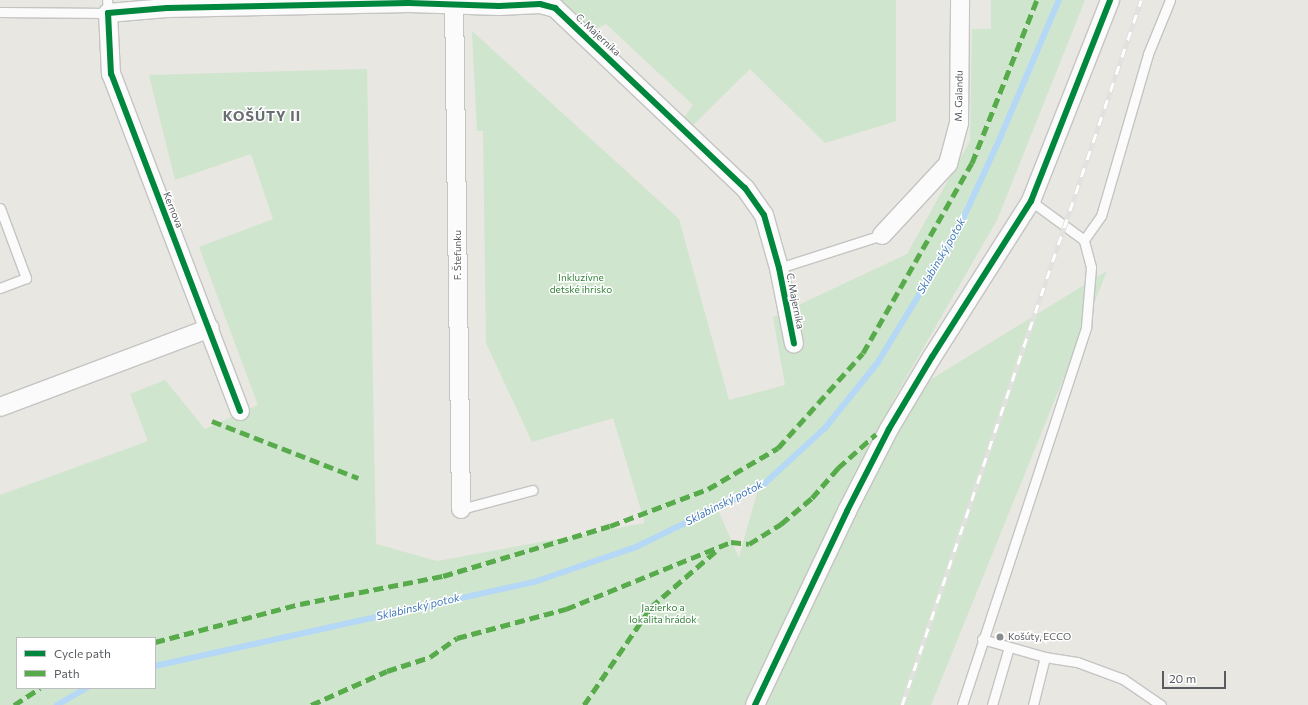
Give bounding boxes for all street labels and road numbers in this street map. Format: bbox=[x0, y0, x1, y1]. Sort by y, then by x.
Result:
street label: C. Majerníka bbox=[573, 11, 623, 59]
street label: M. Galandu bbox=[953, 70, 965, 122]
street label: Kernova bbox=[160, 190, 186, 230]
street label: F. Štefunku bbox=[452, 230, 464, 280]
street label: C. Majerníka bbox=[784, 272, 806, 330]

